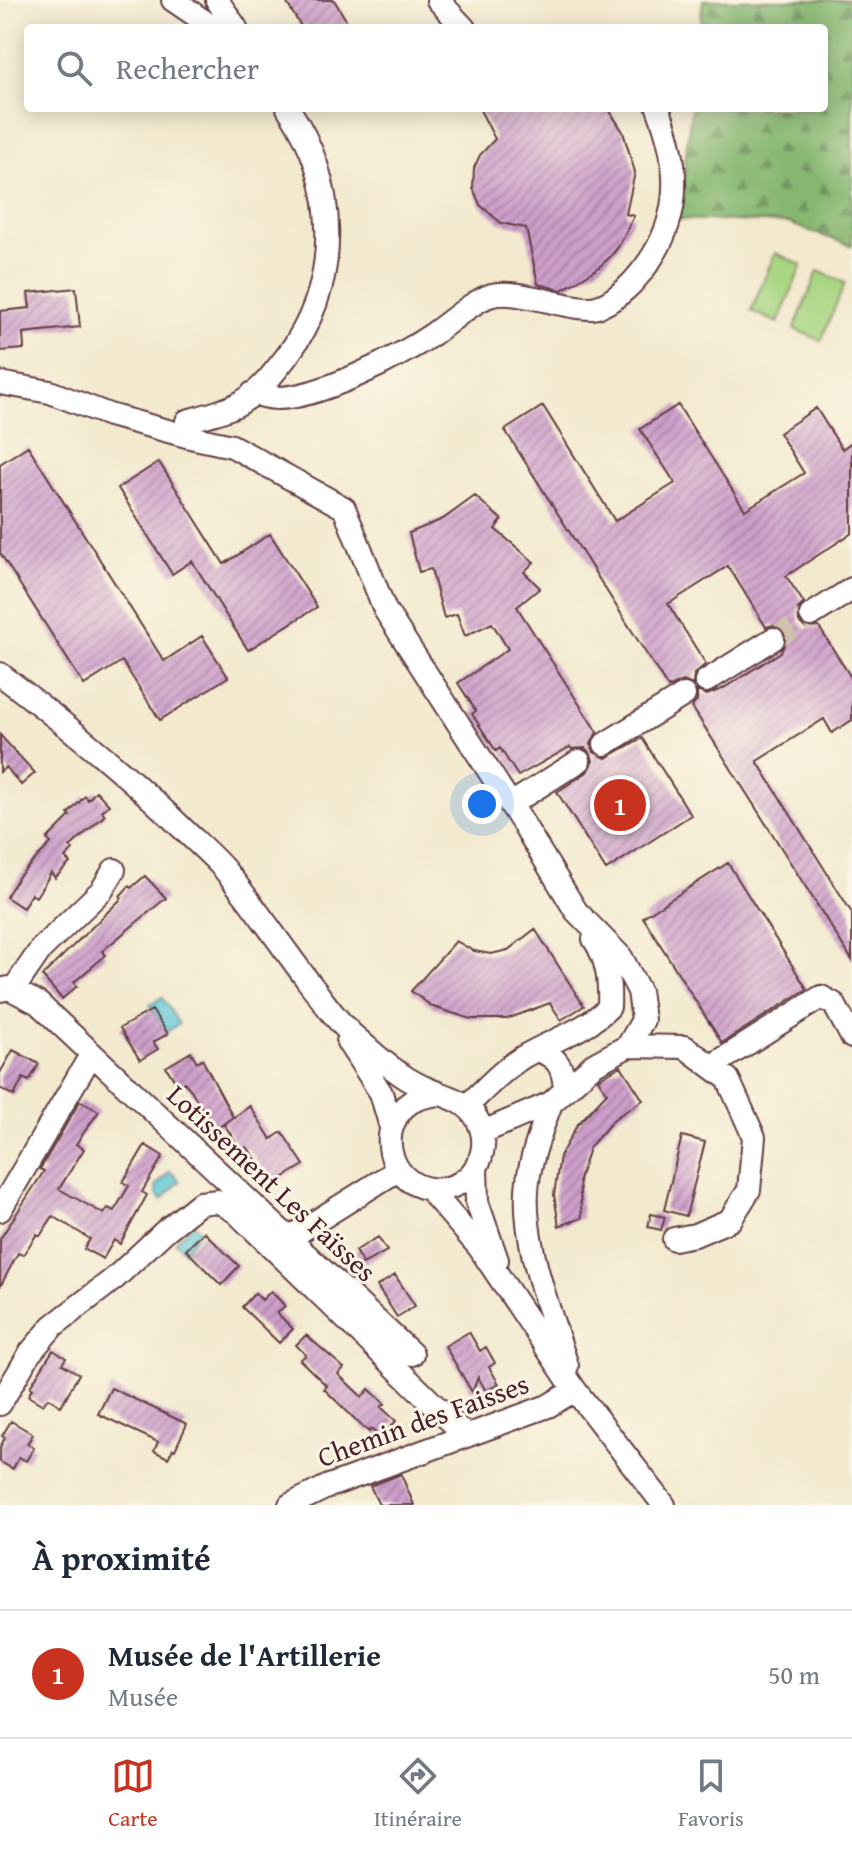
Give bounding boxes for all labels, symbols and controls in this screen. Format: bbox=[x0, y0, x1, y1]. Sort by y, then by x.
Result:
search box bbox=[24, 24, 828, 112]
icon: search bbox=[52, 46, 96, 90]
text: Rechercher bbox=[116, 46, 259, 90]
pin: 1 bbox=[594, 775, 646, 835]
your location bbox=[462, 784, 502, 824]
street label: Lotissement Les Faïsses bbox=[159, 1075, 386, 1291]
street label: Chemin des Faisses bbox=[311, 1362, 534, 1477]
text: À proximité bbox=[32, 1533, 211, 1582]
text: Musée de l'Artillerie bbox=[108, 1633, 381, 1677]
text: 1 bbox=[51, 1655, 65, 1694]
text: 50 m bbox=[768, 1655, 820, 1694]
text: Musée bbox=[108, 1677, 178, 1716]
tab: Carte bbox=[108, 1754, 158, 1834]
tab: Itinéraire bbox=[374, 1754, 462, 1834]
tab: Favoris bbox=[678, 1754, 744, 1834]

